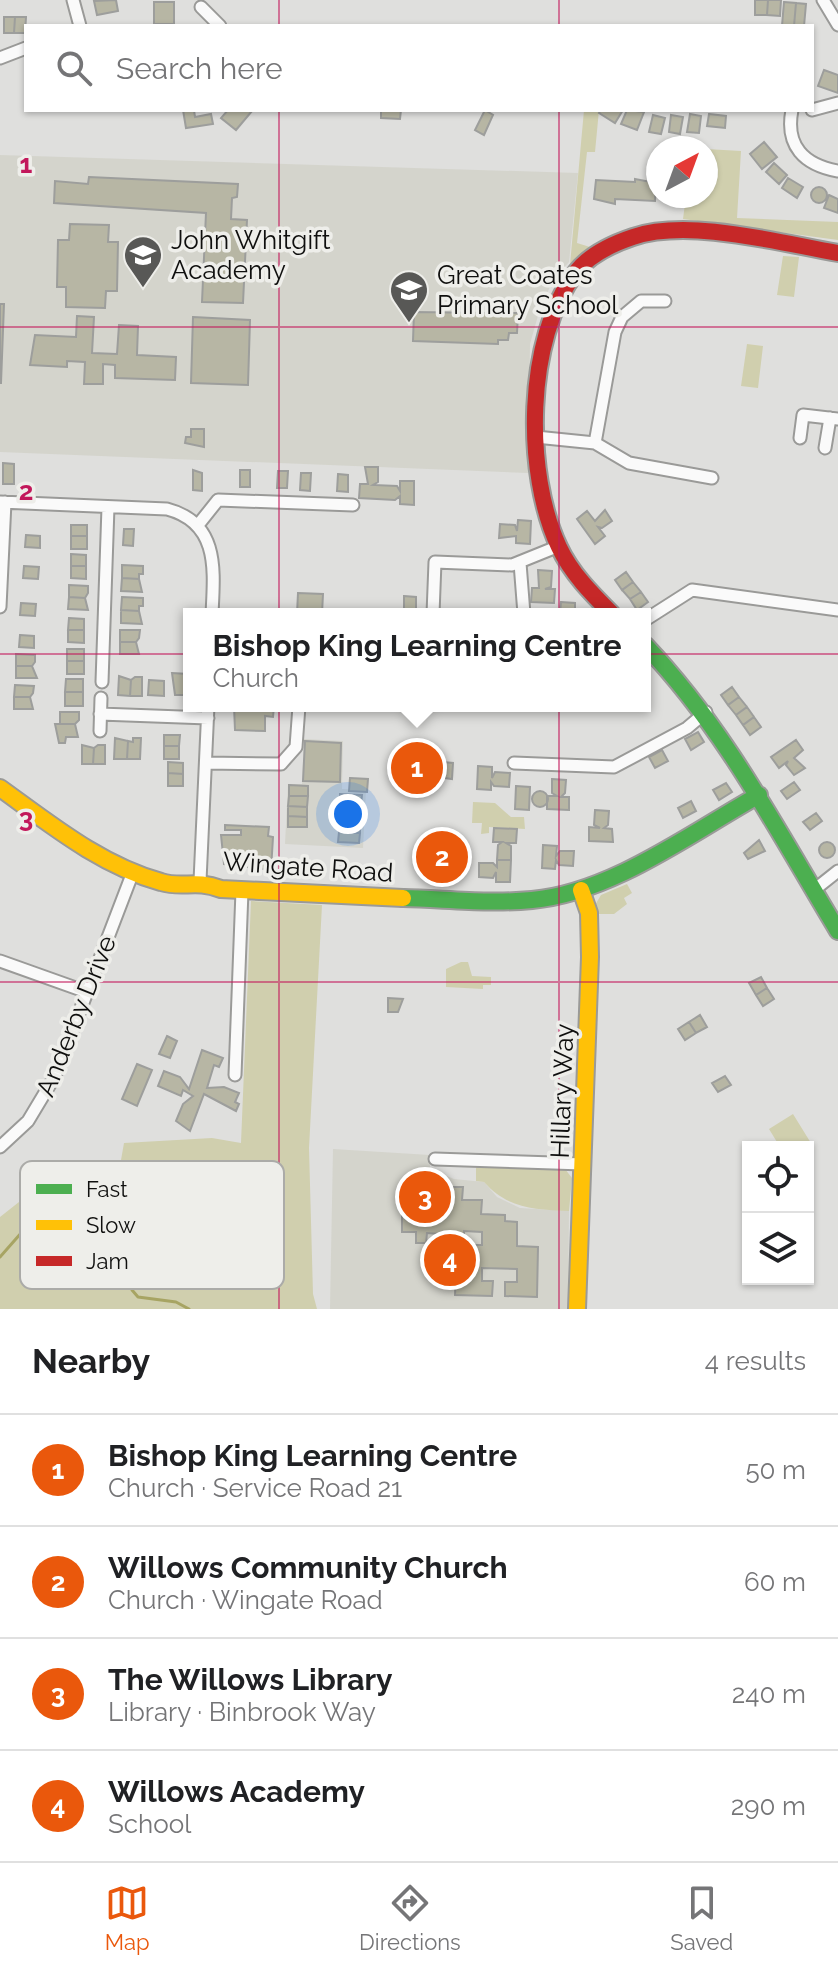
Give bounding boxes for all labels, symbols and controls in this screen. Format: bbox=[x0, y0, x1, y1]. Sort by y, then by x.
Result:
search box bbox=[24, 24, 814, 112]
icon: search bbox=[52, 46, 96, 90]
text: Search here bbox=[116, 51, 283, 86]
north arrow bbox=[646, 136, 718, 208]
text: 1 bbox=[20, 149, 33, 179]
place label: John Whitgift Academy bbox=[171, 225, 331, 285]
school or university icon: John Whitgift Academy bbox=[122, 234, 164, 289]
place label: Great Coates Primary School bbox=[437, 260, 619, 320]
school or university icon: Great Coates Primary School bbox=[388, 269, 430, 324]
text: 2 bbox=[19, 476, 33, 506]
popup bbox=[183, 608, 651, 712]
text: Bishop King Learning Centre bbox=[212, 628, 622, 663]
text: Church bbox=[212, 663, 299, 693]
pin: 1 bbox=[391, 738, 443, 798]
your location bbox=[328, 794, 368, 834]
text: 3 bbox=[19, 803, 33, 833]
pin: 2 bbox=[416, 827, 468, 887]
street label: Wingate Road bbox=[222, 846, 394, 888]
street label: Anderby Drive bbox=[30, 931, 122, 1101]
street label: Hillary Way bbox=[545, 1023, 579, 1159]
map controls bbox=[742, 1141, 814, 1285]
button: locate bbox=[742, 1141, 814, 1213]
legend bbox=[20, 1161, 284, 1289]
pin: 3 bbox=[399, 1167, 451, 1227]
text: Fast bbox=[86, 1176, 128, 1202]
text: Slow bbox=[86, 1212, 136, 1238]
button: layers bbox=[742, 1213, 814, 1285]
pin: 4 bbox=[424, 1230, 476, 1290]
text: Jam bbox=[86, 1248, 129, 1274]
text: Nearby bbox=[32, 1341, 150, 1381]
text: 4 results bbox=[705, 1346, 806, 1376]
text: Bishop King Learning Centre bbox=[108, 1438, 517, 1473]
text: 1 bbox=[52, 1455, 64, 1485]
text: 50 m bbox=[745, 1455, 806, 1485]
text: Church · Service Road 21 bbox=[108, 1473, 402, 1503]
text: Willows Community Church bbox=[108, 1550, 508, 1585]
text: 2 bbox=[51, 1567, 65, 1597]
text: 60 m bbox=[744, 1567, 806, 1597]
text: Church · Wingate Road bbox=[108, 1585, 383, 1615]
text: The Willows Library bbox=[108, 1662, 393, 1697]
text: 3 bbox=[51, 1679, 65, 1709]
text: 240 m bbox=[732, 1679, 806, 1709]
text: Library · Binbrook Way bbox=[108, 1697, 376, 1727]
text: Willows Academy bbox=[108, 1774, 365, 1809]
text: 4 bbox=[51, 1791, 65, 1821]
text: 290 m bbox=[731, 1791, 806, 1821]
text: School bbox=[108, 1809, 191, 1839]
tab: Map bbox=[105, 1881, 150, 1955]
tab: Directions bbox=[359, 1881, 461, 1955]
tab: Saved bbox=[670, 1881, 733, 1955]

